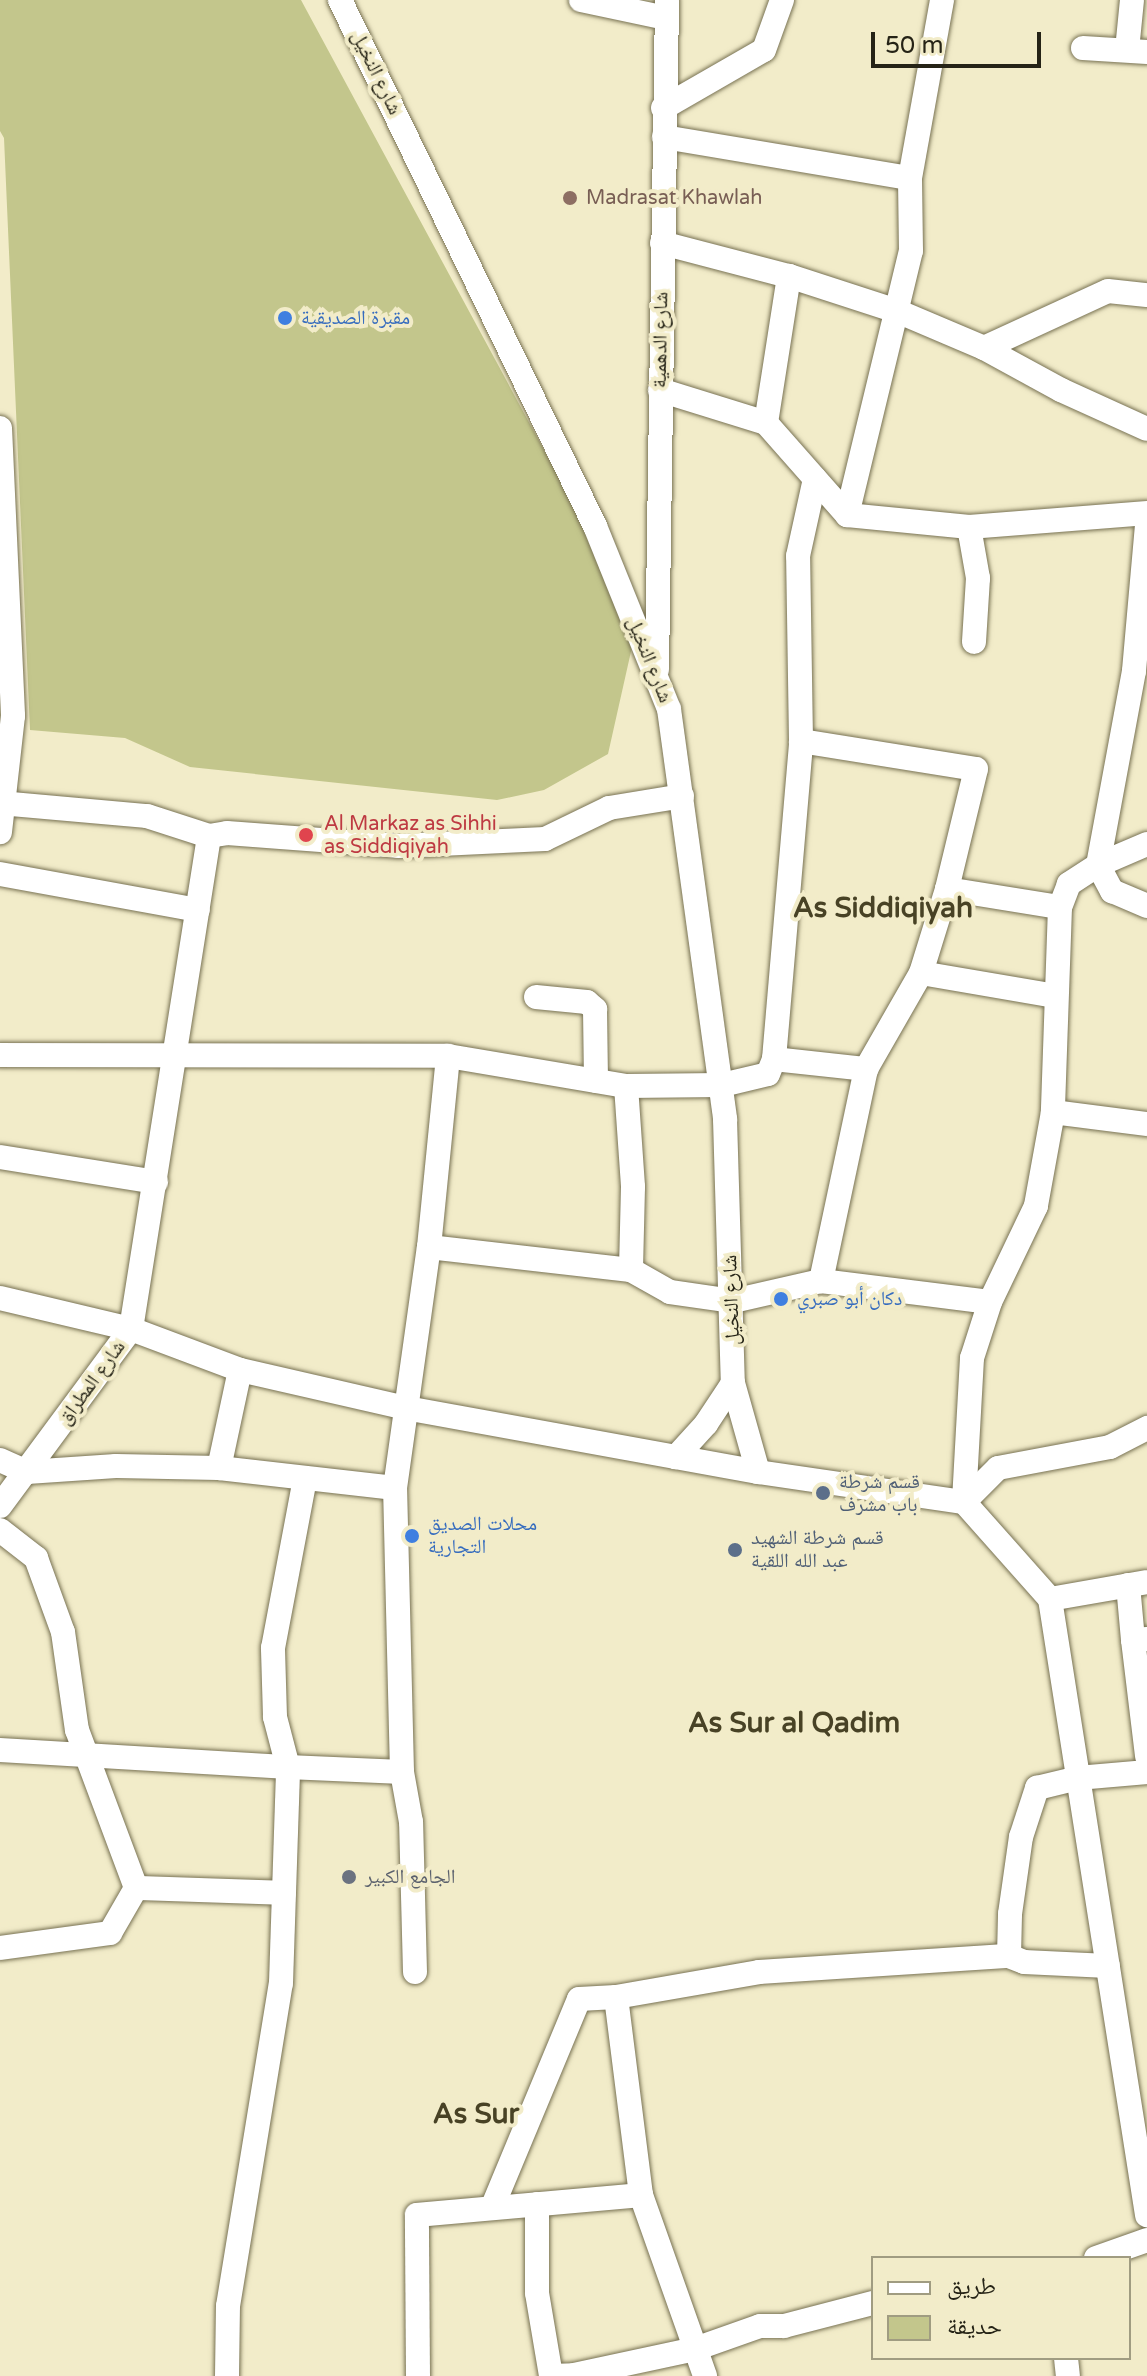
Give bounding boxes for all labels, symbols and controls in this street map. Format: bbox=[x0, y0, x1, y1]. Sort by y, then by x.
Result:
scale bar bbox=[875, 16, 1045, 66]
street label: شارع النخيل bbox=[345, 27, 407, 119]
text: 50 m bbox=[885, 31, 943, 60]
place label: Madrasat Khawlah bbox=[586, 186, 762, 210]
marker: Madrasat Khawlah bbox=[561, 189, 579, 207]
street label: شارع الدهمية bbox=[648, 292, 674, 388]
place label: مقبرة الصديقية bbox=[301, 306, 410, 330]
marker: مقبرة الصديقية bbox=[276, 309, 294, 327]
street label: شارع النخيل bbox=[621, 614, 677, 706]
place label: Al Markaz as Sihhi as Siddiqiyah bbox=[324, 812, 497, 859]
marker: Al Markaz as Sihhi as Siddiqiyah bbox=[295, 824, 317, 846]
district label: As Siddiqiyah bbox=[793, 891, 973, 925]
street label: شارع النخيل bbox=[718, 1254, 746, 1346]
place label: دكان أبو صبري bbox=[797, 1287, 902, 1311]
marker: دكان أبو صبري bbox=[772, 1290, 790, 1308]
street label: شارع المطراق bbox=[53, 1336, 131, 1430]
place label: قسم شرطة باب مشرف bbox=[839, 1470, 920, 1517]
marker: قسم شرطة باب مشرف bbox=[814, 1484, 832, 1502]
place label: محلات الصديق التجارية bbox=[428, 1512, 537, 1559]
place label: قسم شرطة الشهيد عبد الله اللقية bbox=[751, 1526, 884, 1573]
marker: محلات الصديق التجارية bbox=[403, 1527, 421, 1545]
marker: قسم شرطة الشهيد عبد الله اللقية bbox=[726, 1541, 744, 1559]
district label: As Sur al Qadim bbox=[688, 1706, 900, 1740]
place label: الجامع الكبير bbox=[365, 1865, 456, 1889]
marker: الجامع الكبير bbox=[340, 1868, 358, 1886]
district label: As Sur bbox=[433, 2097, 519, 2131]
legend bbox=[871, 2256, 1131, 2360]
text: طريق bbox=[947, 2272, 996, 2301]
text: حديقة bbox=[947, 2312, 1002, 2341]

